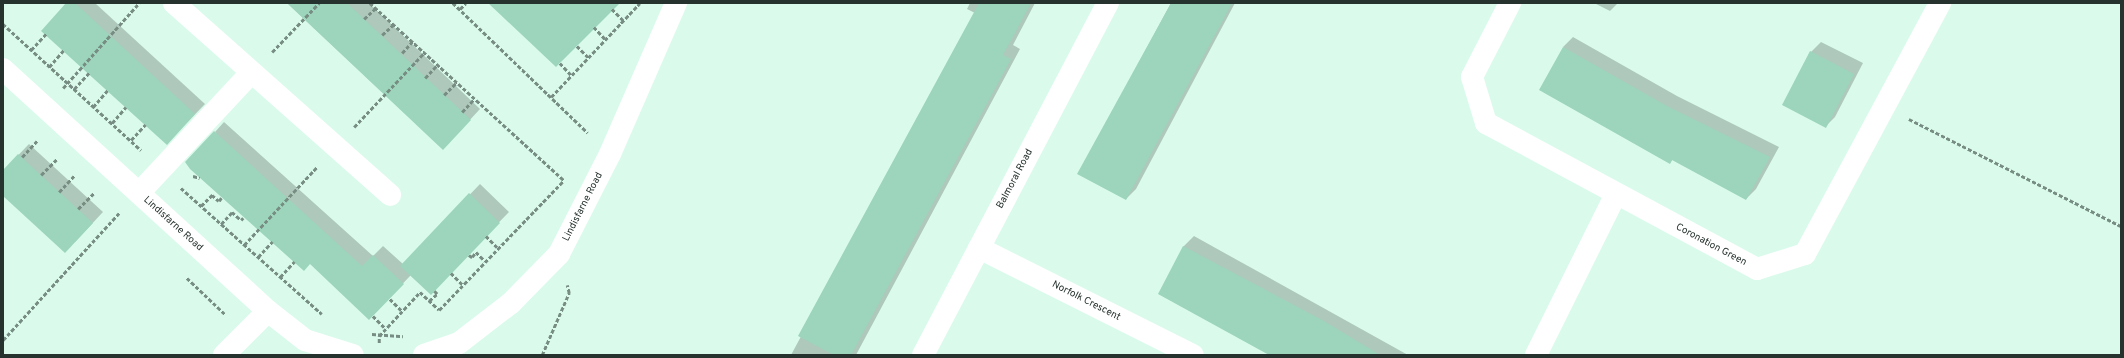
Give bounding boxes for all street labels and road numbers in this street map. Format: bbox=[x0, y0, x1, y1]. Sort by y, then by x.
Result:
street label: Balmoral Road bbox=[994, 147, 1036, 211]
street label: Lindisfarne Road bbox=[560, 170, 606, 244]
street label: Lindisfarne Road bbox=[141, 194, 205, 254]
street label: Coronation Green bbox=[1673, 221, 1749, 269]
street label: Norfolk Crescent bbox=[1050, 279, 1122, 323]

